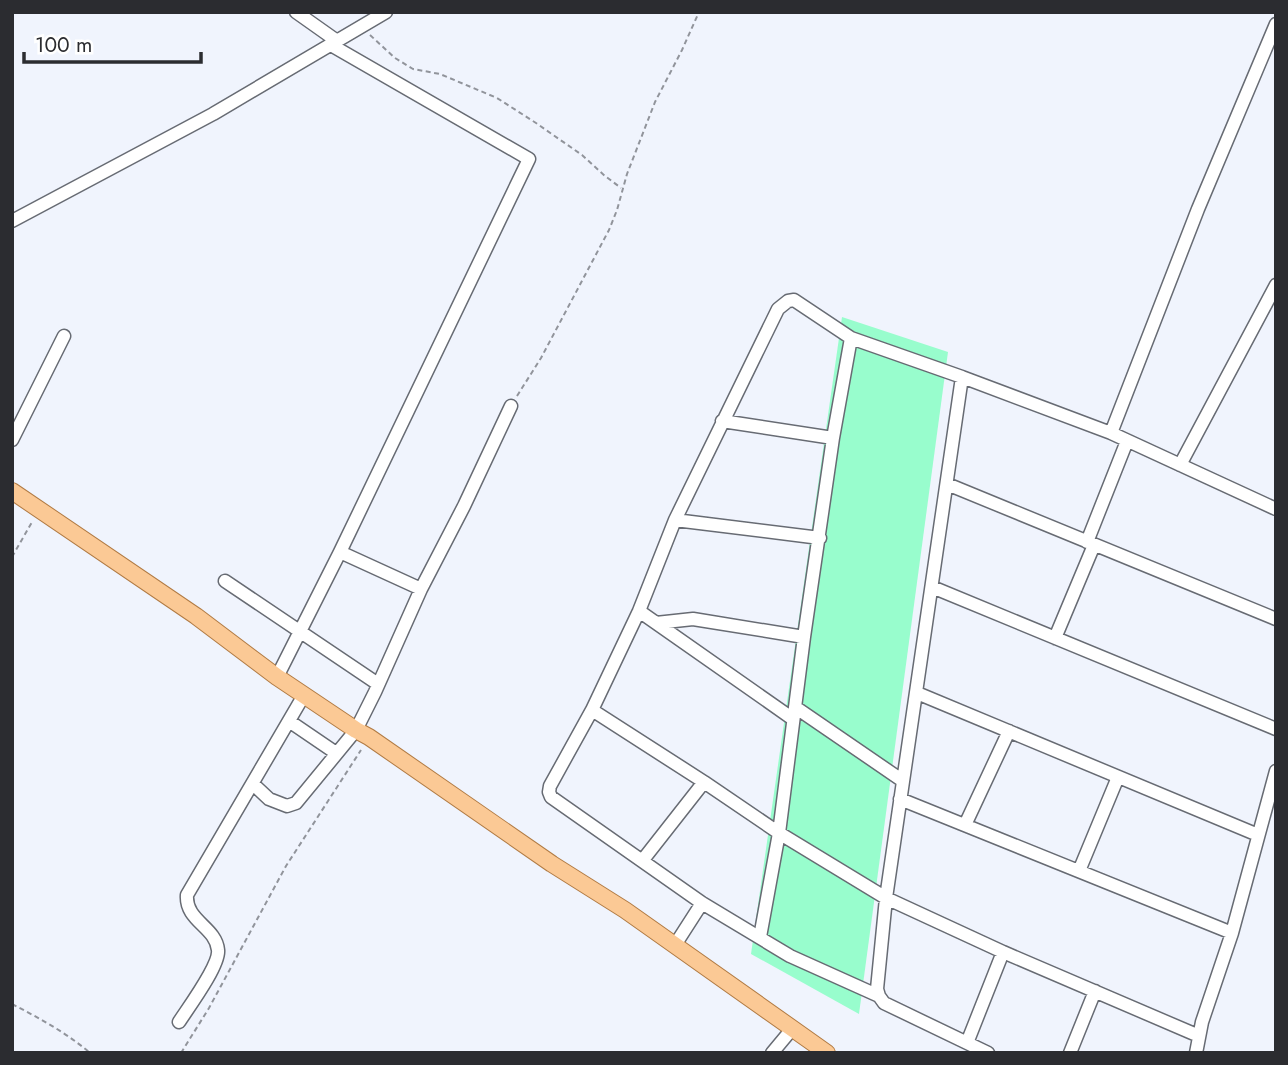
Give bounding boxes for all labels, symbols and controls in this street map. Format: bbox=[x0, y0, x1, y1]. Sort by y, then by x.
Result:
scale bar bbox=[24, 21, 201, 65]
text: 100 m bbox=[35, 30, 92, 60]

